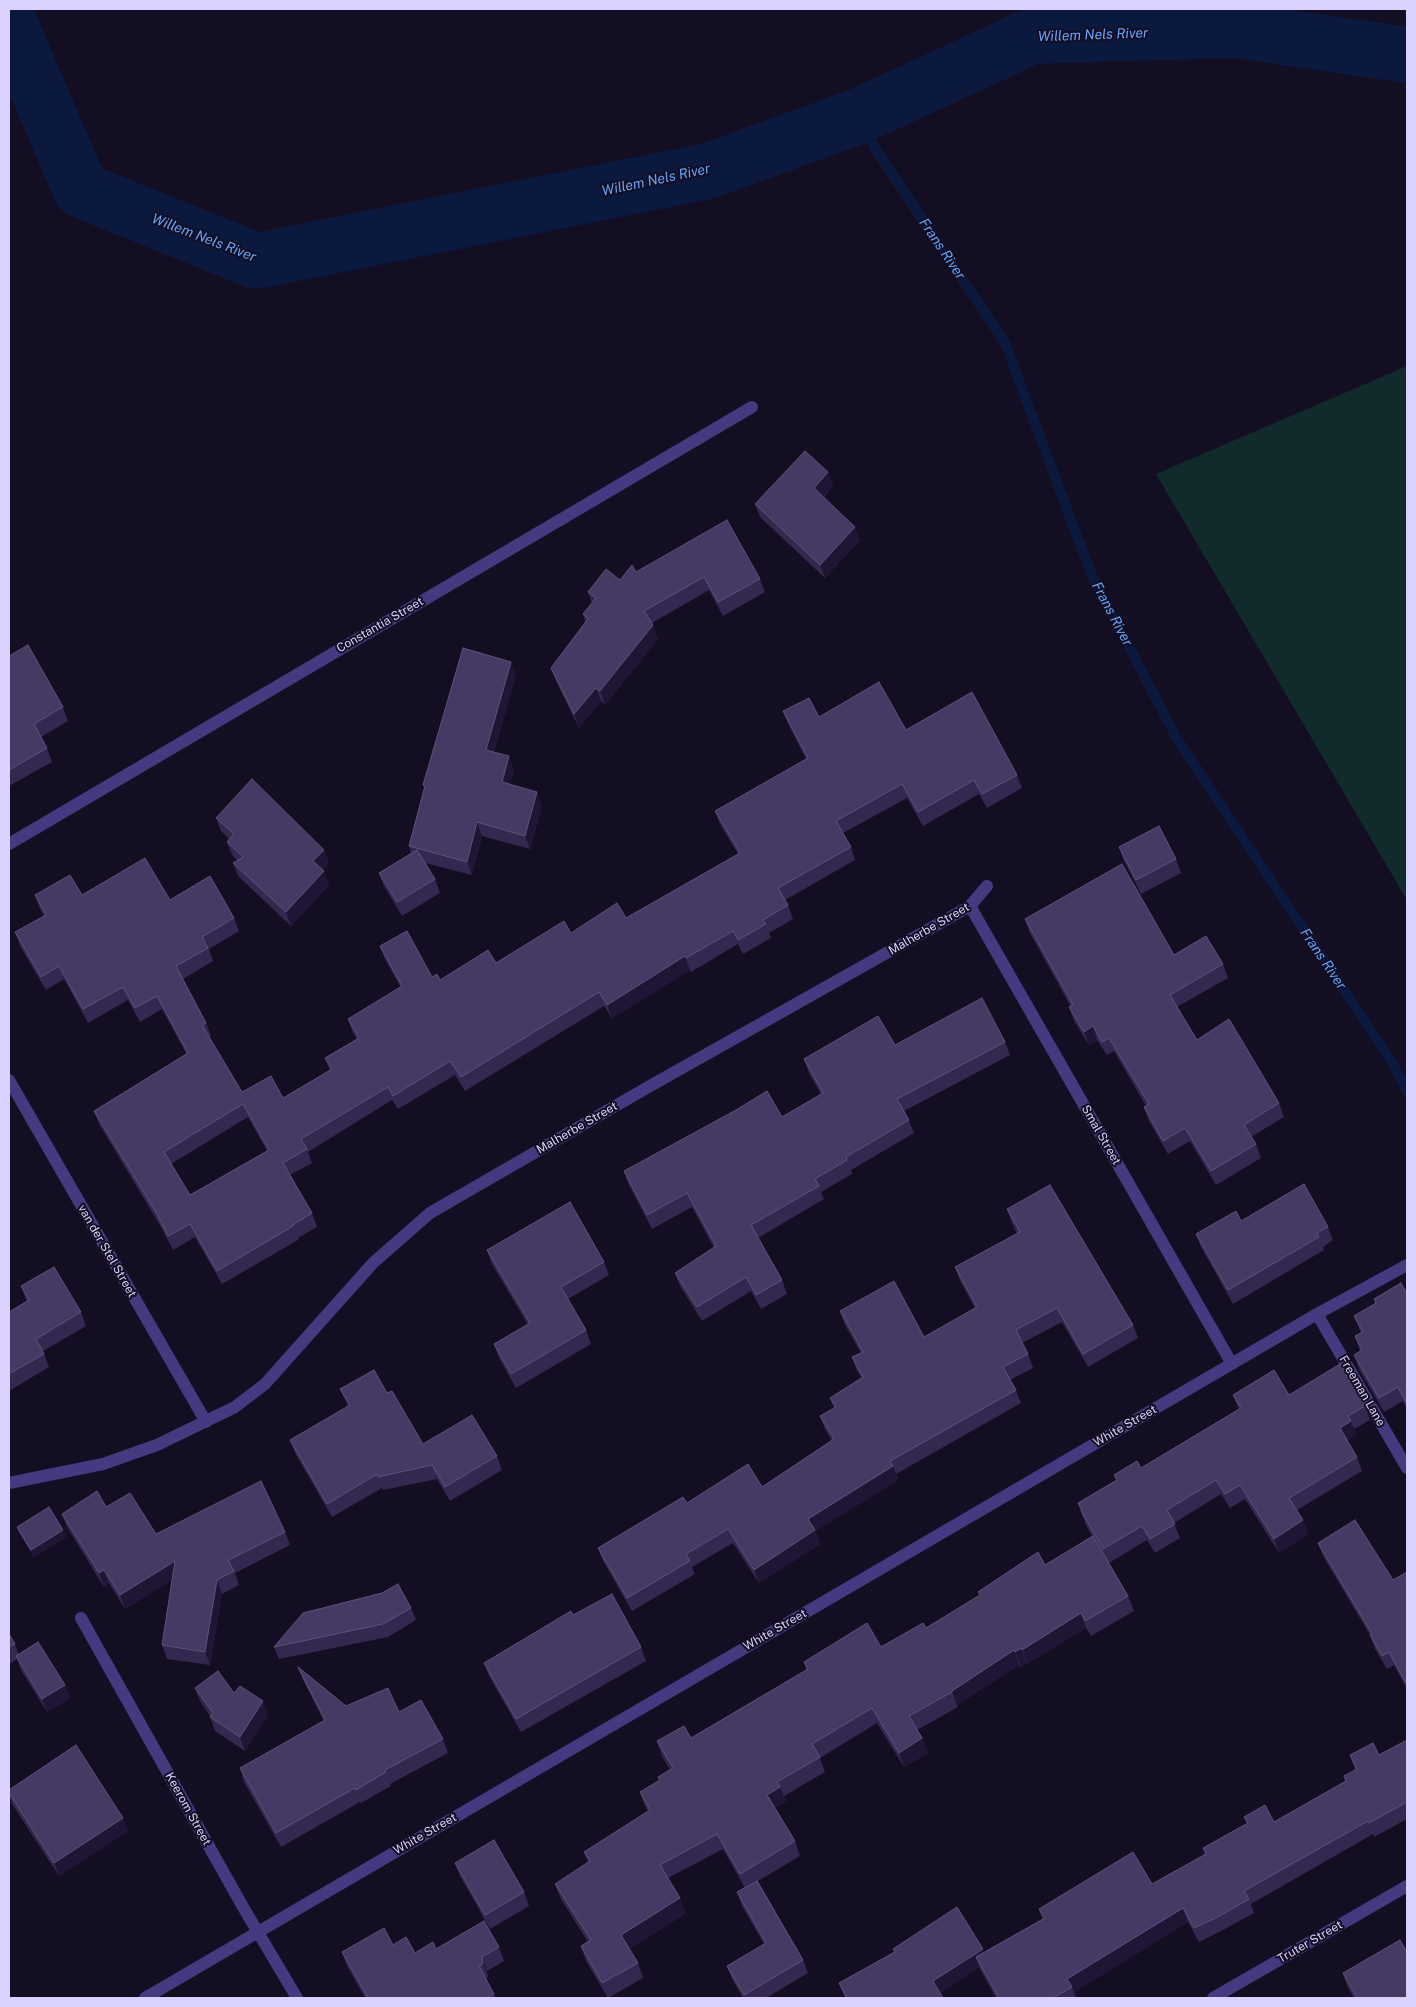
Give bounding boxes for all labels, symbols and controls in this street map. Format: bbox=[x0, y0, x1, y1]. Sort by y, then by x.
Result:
water label: Willem Nels River bbox=[1037, 25, 1149, 45]
water label: Willem Nels River bbox=[600, 160, 712, 200]
water label: Willem Nels River bbox=[149, 210, 259, 266]
water label: Frans River bbox=[915, 215, 969, 283]
water label: Frans River bbox=[1088, 579, 1136, 649]
street label: Constantia Street bbox=[334, 594, 426, 656]
street label: Malherbe Street bbox=[886, 900, 972, 958]
water label: Frans River bbox=[1296, 925, 1350, 993]
street label: Malherbe Street bbox=[534, 1099, 620, 1157]
street label: Smal Street bbox=[1078, 1103, 1124, 1167]
street label: van der Stel Street bbox=[75, 1202, 139, 1300]
street label: Freeman Lane bbox=[1336, 1353, 1388, 1429]
street label: White Street bbox=[1091, 1402, 1159, 1450]
street label: White Street bbox=[741, 1606, 809, 1654]
street label: Keerom Street bbox=[162, 1770, 214, 1848]
street label: White Street bbox=[391, 1810, 459, 1858]
street label: Truter Street bbox=[1275, 1918, 1345, 1966]

